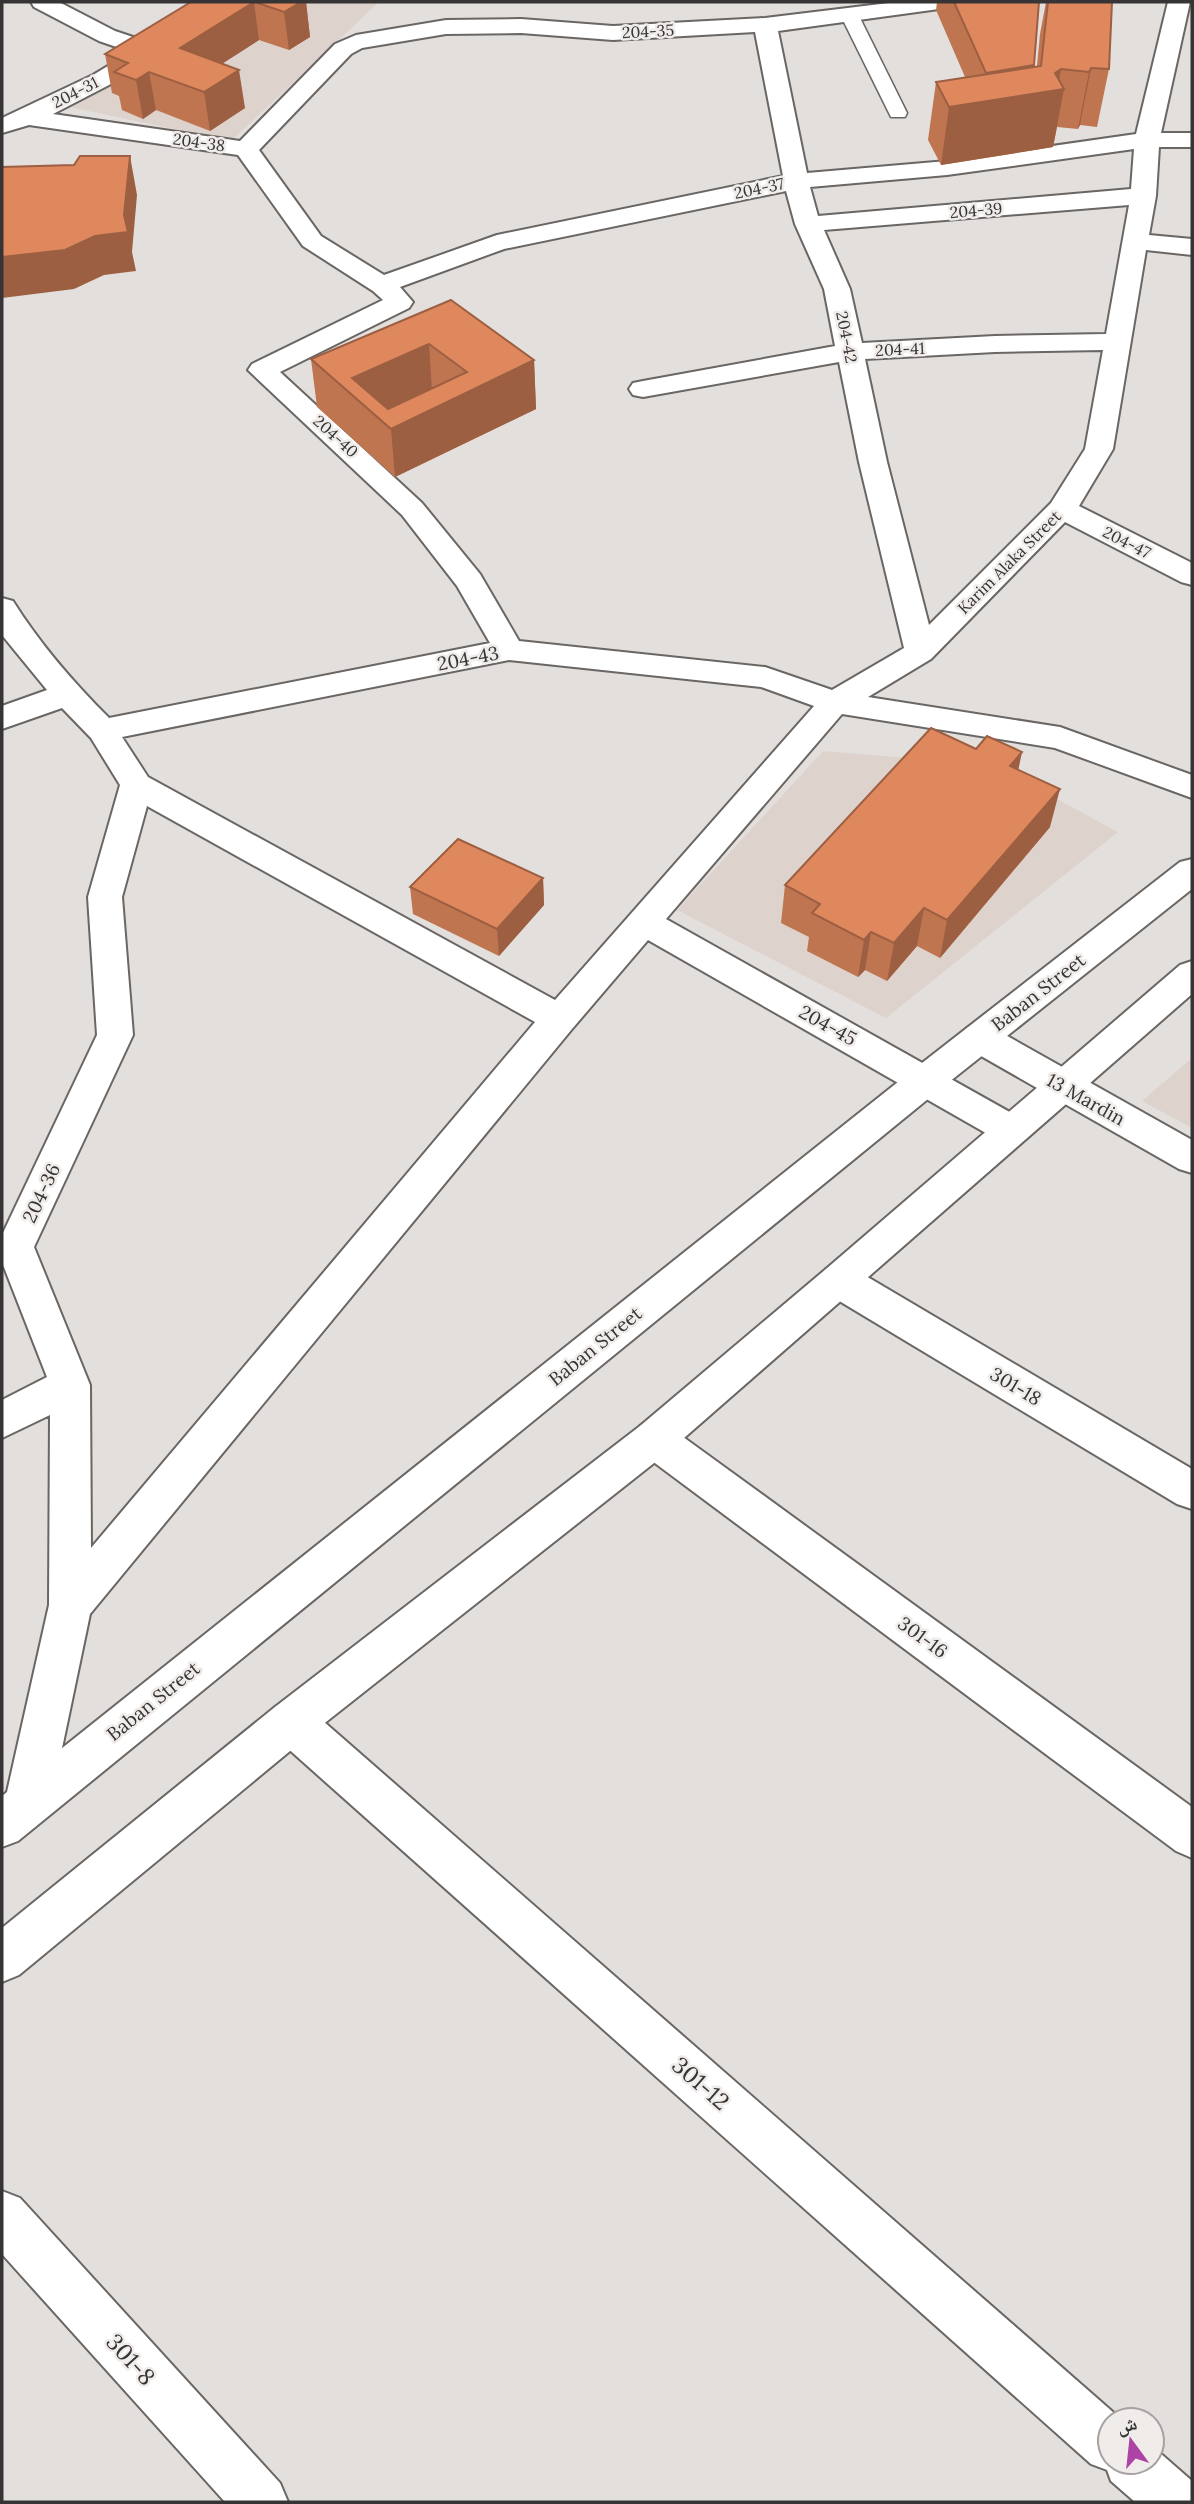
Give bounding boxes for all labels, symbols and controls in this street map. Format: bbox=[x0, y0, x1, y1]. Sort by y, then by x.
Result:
street label: 204-35 bbox=[621, 20, 675, 42]
street label: 204-31 bbox=[48, 72, 102, 112]
street label: 204-38 bbox=[172, 128, 226, 156]
street label: 204-37 bbox=[732, 173, 786, 203]
street label: 204-39 bbox=[949, 198, 1003, 222]
street label: 204-42 bbox=[832, 309, 862, 365]
street label: 204-41 bbox=[875, 338, 925, 360]
street label: 204-40 bbox=[309, 411, 363, 461]
street label: Karim Alaka Street bbox=[953, 506, 1065, 618]
street label: 204-47 bbox=[1100, 521, 1155, 563]
street label: 204-43 bbox=[435, 640, 501, 676]
street label: Baban Street bbox=[986, 947, 1090, 1036]
street label: 204-45 bbox=[795, 999, 861, 1051]
street label: 13 Mardin bbox=[1043, 1068, 1129, 1130]
street label: 204-36 bbox=[17, 1160, 65, 1226]
street label: Baban Street bbox=[544, 1301, 647, 1391]
street label: 301-18 bbox=[986, 1361, 1046, 1411]
street label: 301-16 bbox=[893, 1611, 953, 1663]
street label: Baban Street bbox=[102, 1656, 205, 1746]
street label: 301-12 bbox=[666, 2050, 736, 2116]
street label: 301-8 bbox=[100, 2327, 162, 2391]
north arrow bbox=[1096, 2406, 1166, 2476]
text: ش bbox=[1114, 2410, 1139, 2439]

